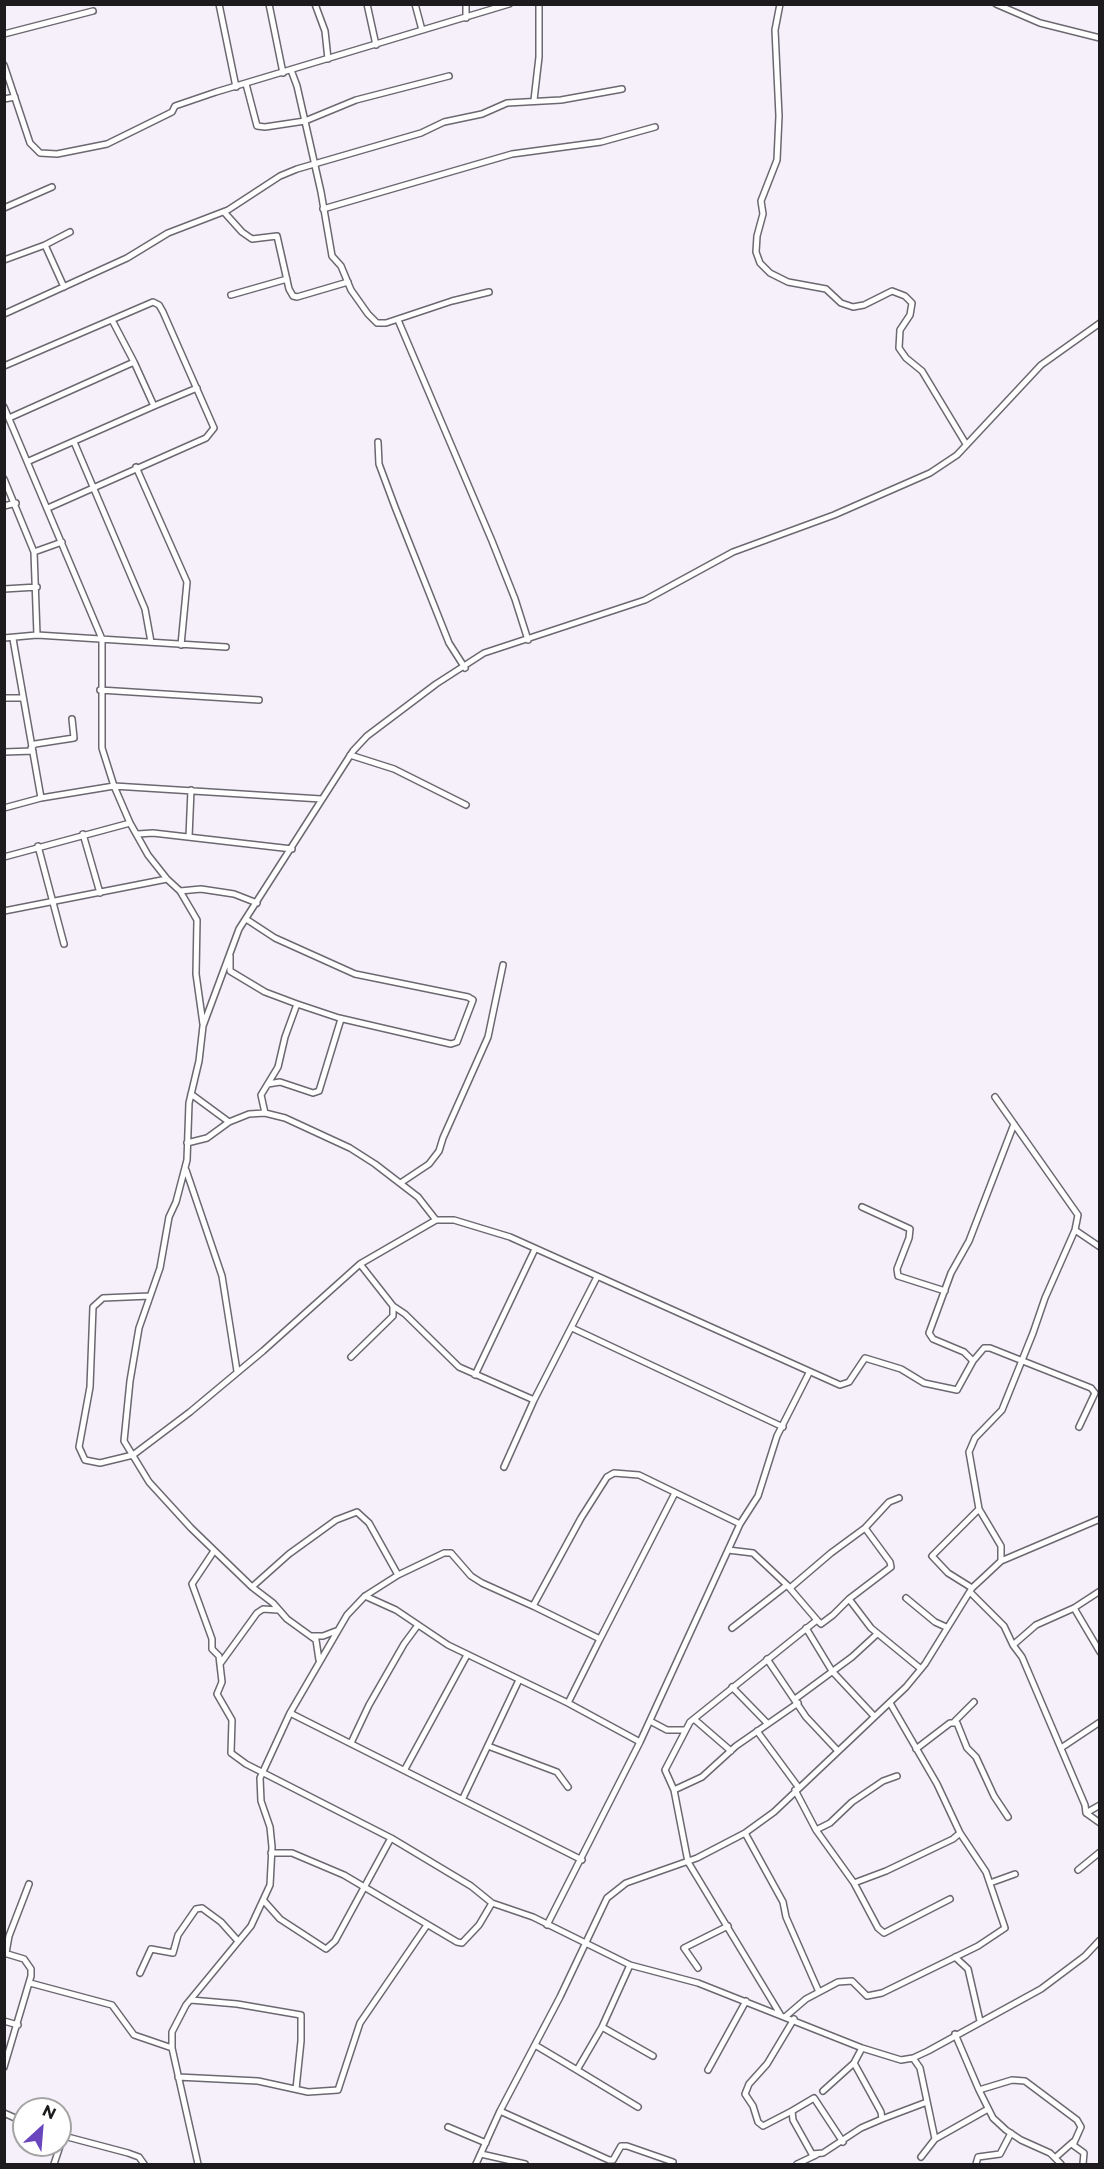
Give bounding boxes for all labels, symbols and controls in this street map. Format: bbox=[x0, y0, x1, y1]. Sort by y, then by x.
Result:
north arrow bbox=[12, 2097, 72, 2157]
text: N bbox=[39, 2101, 59, 2124]

